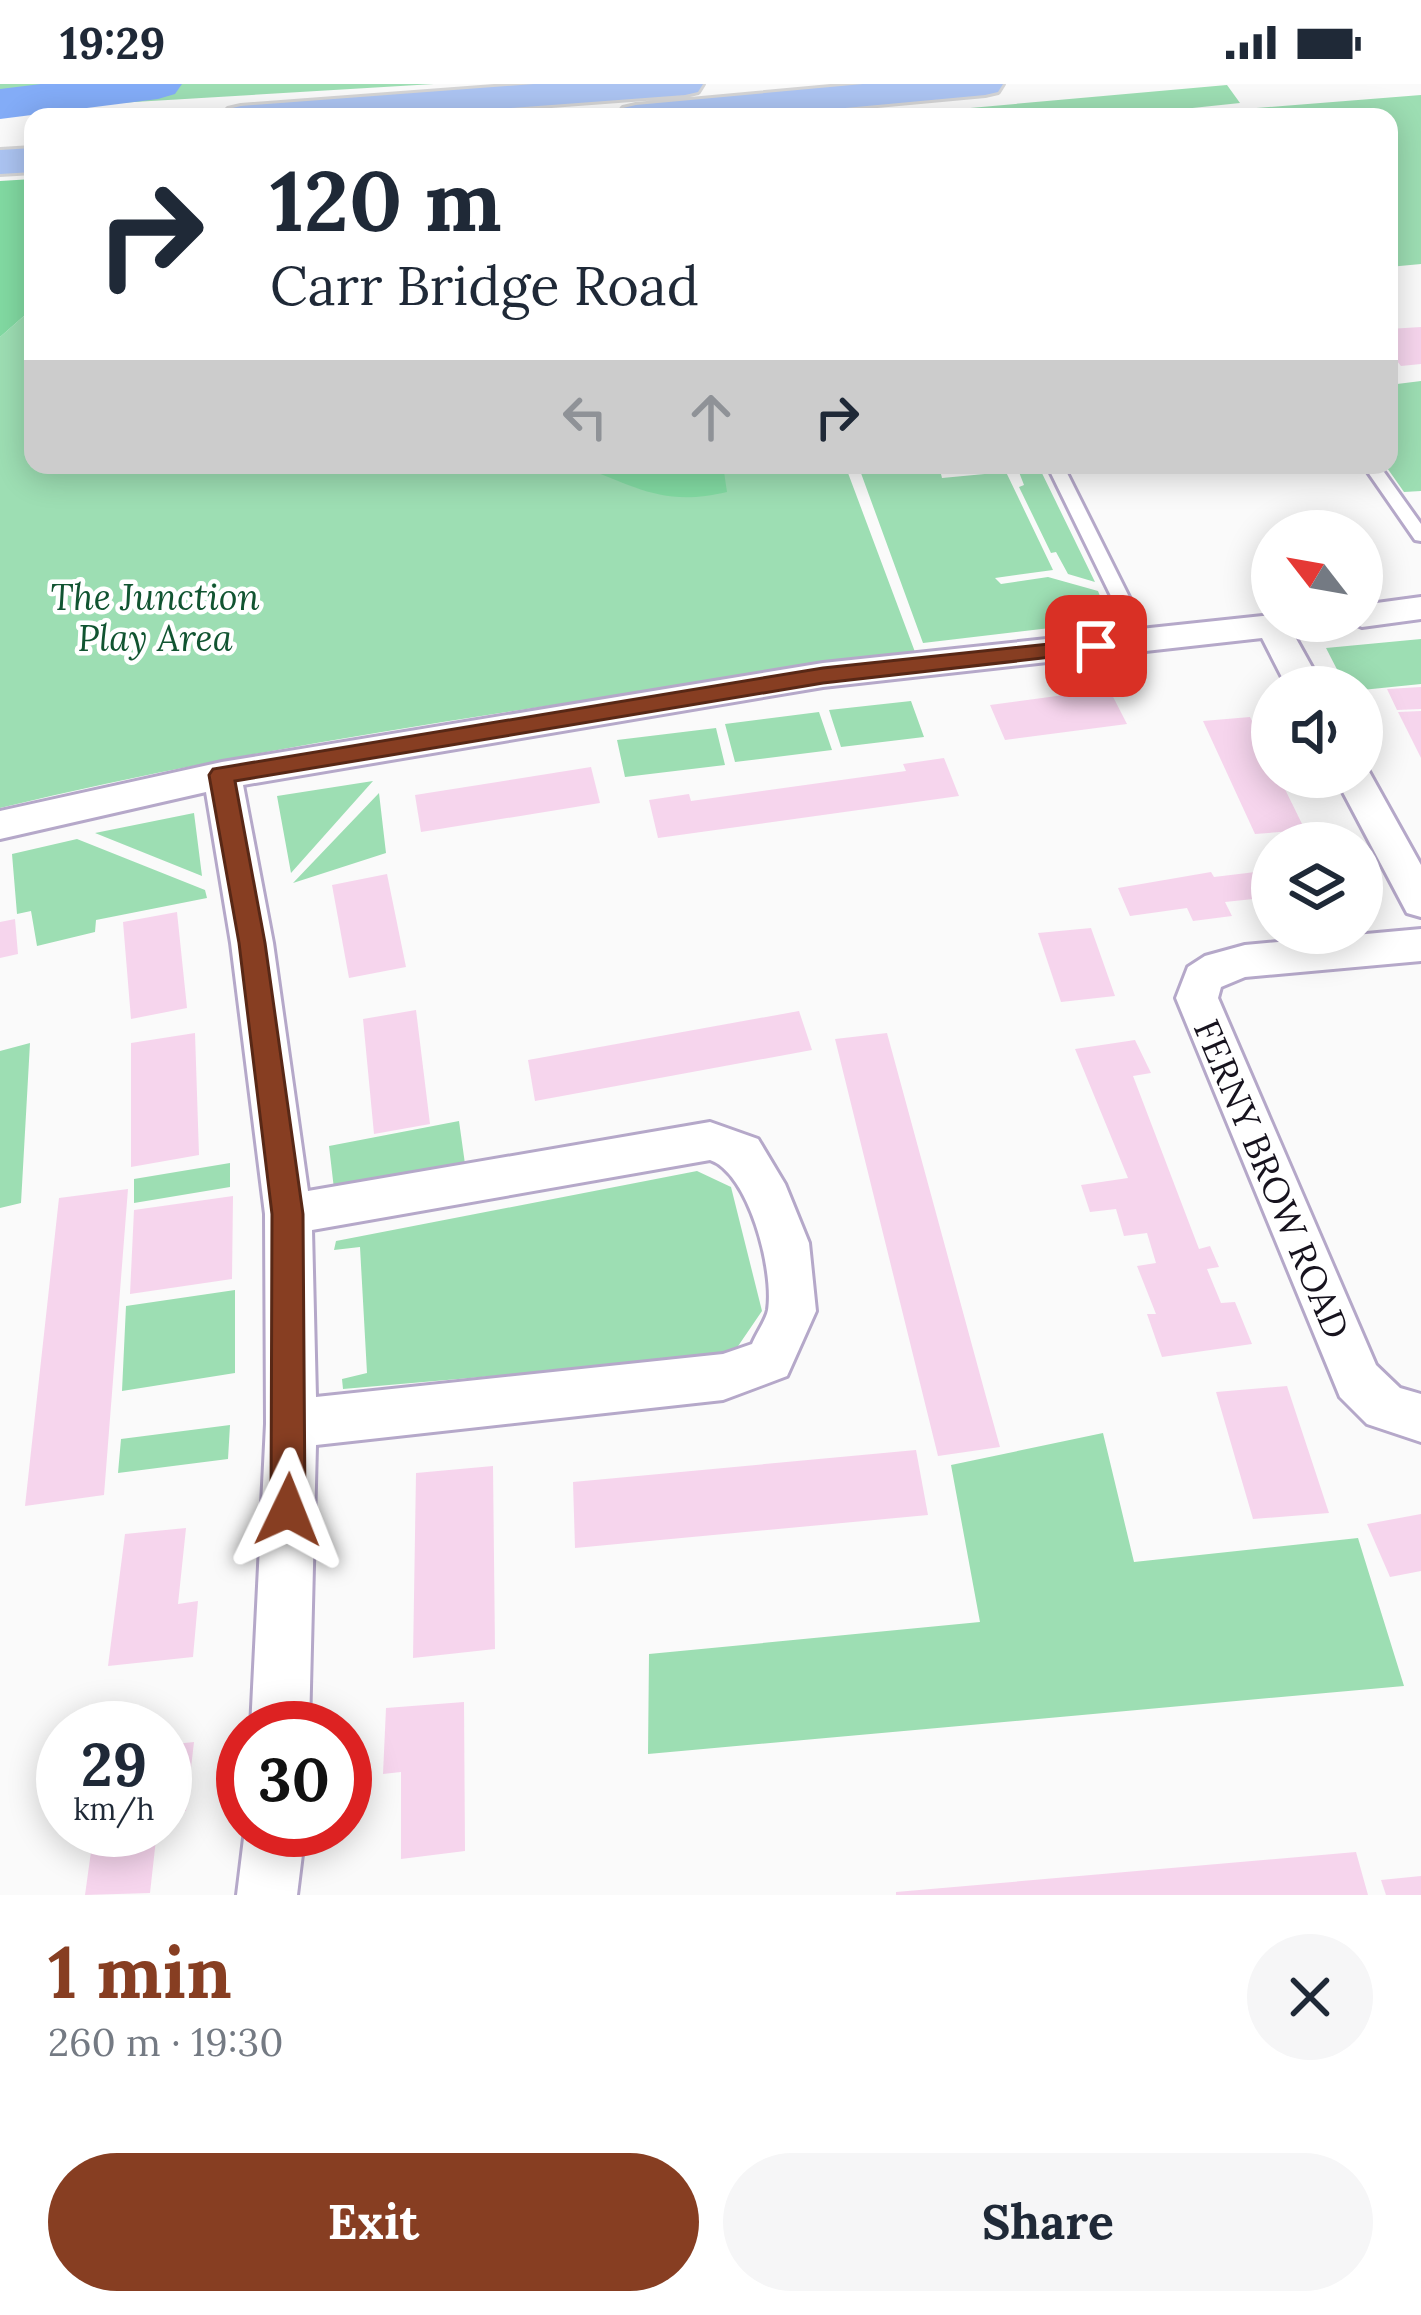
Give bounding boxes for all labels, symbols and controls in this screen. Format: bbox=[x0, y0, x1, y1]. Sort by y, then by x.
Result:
text: 19:29 bbox=[60, 14, 165, 71]
text: 120 m bbox=[270, 146, 502, 254]
icon: right bbox=[72, 156, 228, 312]
text: Carr Bridge Road bbox=[270, 251, 699, 320]
icon: left bbox=[552, 384, 618, 450]
icon: ahead bbox=[678, 384, 744, 450]
icon: right bbox=[804, 384, 870, 450]
north arrow bbox=[1251, 510, 1383, 642]
map controls bbox=[1251, 510, 1383, 954]
park label: The Junction Play Area bbox=[50, 574, 260, 661]
pin bbox=[1045, 595, 1147, 697]
icon: arrive bbox=[1063, 613, 1129, 679]
button: sound bbox=[1251, 666, 1383, 798]
button: layers bbox=[1251, 822, 1383, 954]
street label: FERNY BROW ROAD bbox=[1184, 1012, 1360, 1346]
position arrow bbox=[225, 1447, 351, 1573]
speed limit sign: 30 bbox=[216, 1701, 372, 1857]
text: 29 bbox=[81, 1726, 147, 1802]
text: km/h bbox=[73, 1790, 155, 1828]
text: 1 min bbox=[48, 1926, 232, 2018]
button: close bbox=[1247, 1934, 1373, 2060]
text: 260 m · 19:30 bbox=[48, 2017, 284, 2067]
button: Exit bbox=[48, 2153, 699, 2291]
button: Share bbox=[723, 2153, 1373, 2291]

